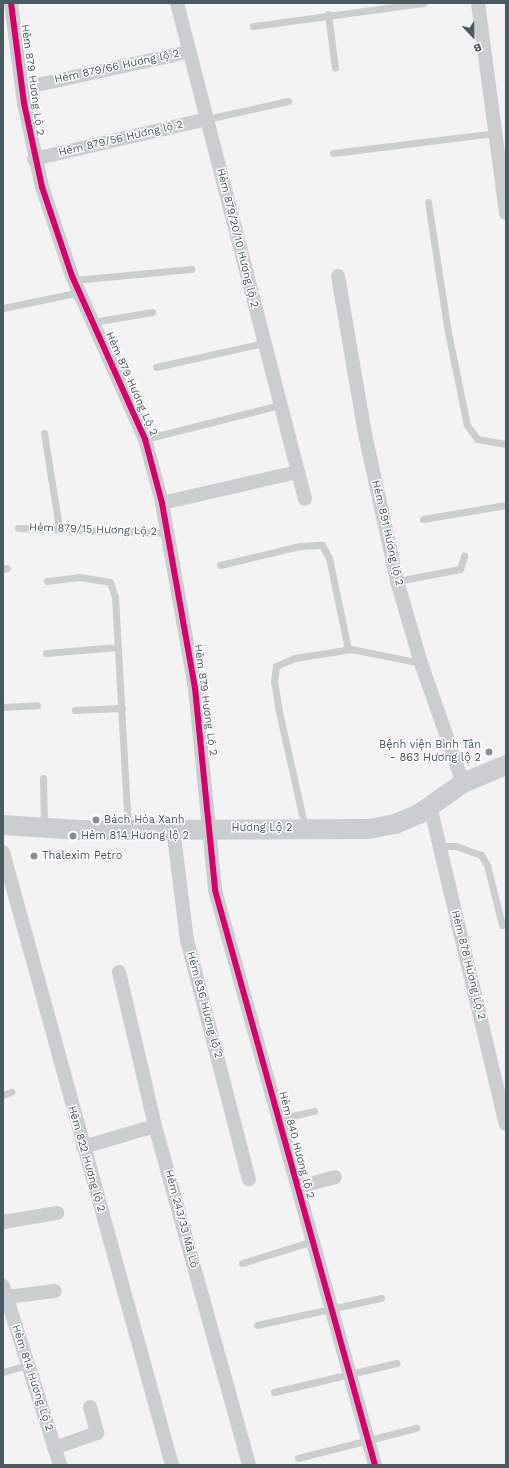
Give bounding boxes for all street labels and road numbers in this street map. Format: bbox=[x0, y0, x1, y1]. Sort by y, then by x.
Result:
street label: Hẻm 879 Hương Lộ 2 bbox=[18, 23, 46, 137]
street label: Hẻm 879/66 Hương lộ 2 bbox=[53, 47, 181, 87]
street label: Hẻm 879/56 Hương lộ 2 bbox=[58, 118, 184, 160]
street label: Hẻm 879/20/10 Hương lộ 2 bbox=[213, 167, 261, 309]
street label: Hẻm 879 Hương Lộ 2 bbox=[102, 330, 160, 438]
street label: Hẻm 891 Hương lộ 2 bbox=[368, 479, 406, 587]
street label: Hẻm 879/15 Hương Lộ 2 bbox=[29, 521, 157, 539]
street label: Hẻm 879 Hương Lộ 2 bbox=[191, 643, 219, 757]
street label: Hương Lộ 2 bbox=[232, 821, 292, 835]
street label: Hẻm 878 Hương Lộ 2 bbox=[448, 909, 488, 1021]
street label: Hẻm 836 Hương lộ 2 bbox=[183, 950, 225, 1060]
street label: Hẻm 840 Hương lộ 2 bbox=[275, 1090, 317, 1200]
street label: Hẻm 822 Hương lộ 2 bbox=[65, 1104, 107, 1214]
street label: Hẻm 243/33 Mã Lò bbox=[161, 1168, 201, 1270]
street label: Hẻm 814 Hương Lộ 2 bbox=[9, 1323, 55, 1433]

